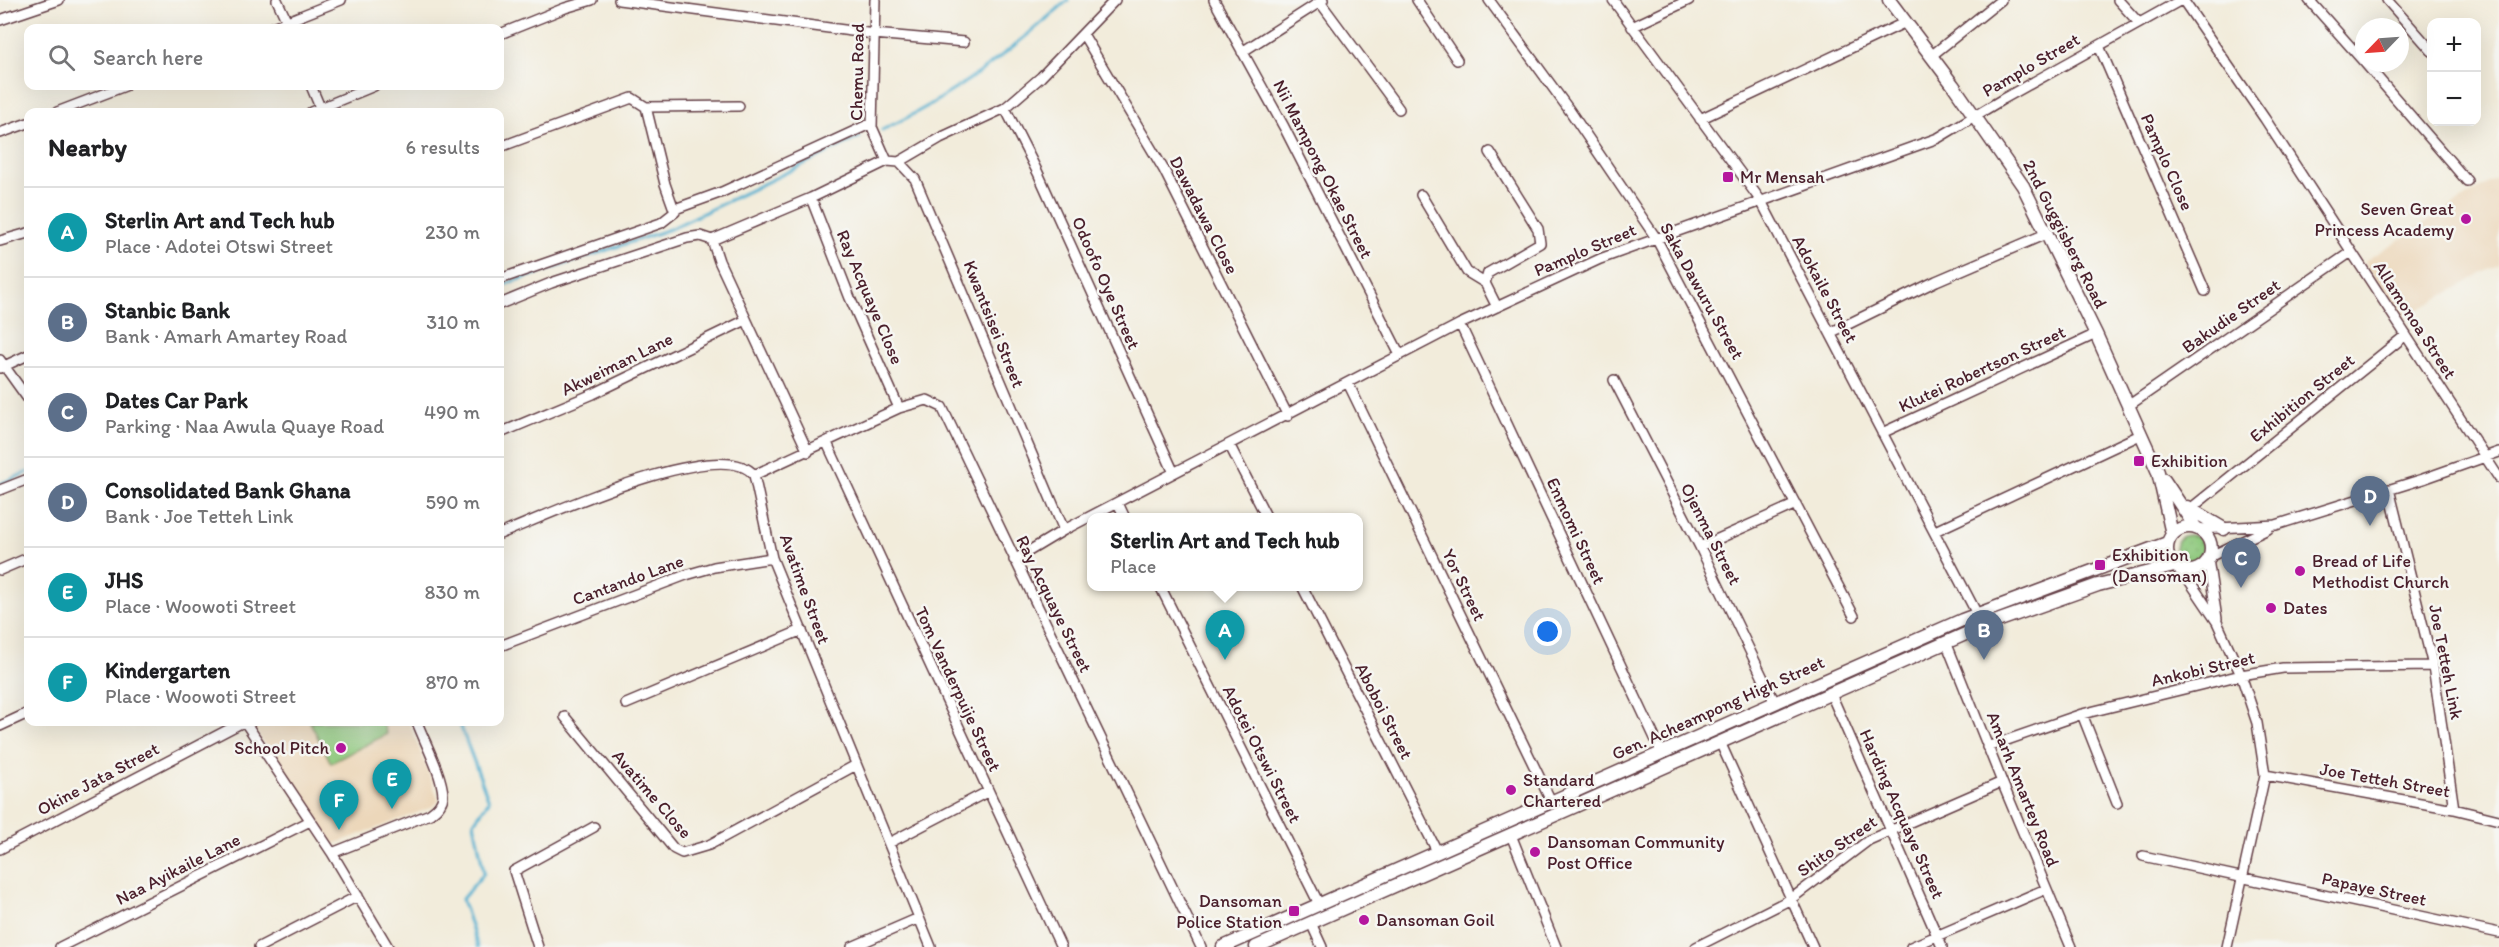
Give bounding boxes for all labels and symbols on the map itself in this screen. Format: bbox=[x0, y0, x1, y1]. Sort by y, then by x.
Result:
north arrow bbox=[2355, 18, 2409, 72]
street label: Chemu Road bbox=[845, 23, 869, 121]
street label: Pamplo Street bbox=[1978, 28, 2084, 102]
street label: Nii Mampong Okae Street bbox=[1268, 76, 1378, 262]
street label: Pamplo Close bbox=[2136, 110, 2198, 214]
street label: Dawadawa Close bbox=[1165, 152, 1243, 278]
street label: 2nd Guggisberg Road bbox=[2018, 156, 2112, 312]
place label: Mr Mensah bbox=[1740, 166, 1825, 188]
marker: Mr Mensah bbox=[1721, 170, 1735, 184]
place label: Seven Great Princess Academy bbox=[2315, 198, 2454, 241]
marker: Seven Great Princess Academy bbox=[2459, 212, 2473, 226]
street label: Odoofo Oye Street bbox=[1067, 213, 1145, 353]
street label: Pamplo Street bbox=[1530, 218, 1640, 281]
street label: Saka Dawuru Street bbox=[1655, 219, 1749, 364]
street label: Ray Acquaye Close bbox=[832, 226, 908, 368]
street label: Adokaile Street bbox=[1787, 231, 1863, 347]
street label: Kwantsisei Street bbox=[958, 257, 1030, 391]
street label: Allamonoa Street bbox=[2369, 257, 2461, 383]
street label: Bakudie Street bbox=[2178, 274, 2285, 358]
street label: Klutei Robertson Street bbox=[1895, 321, 2069, 417]
street label: Akweiman Lane bbox=[558, 327, 676, 401]
street label: Exhibition Street bbox=[2245, 349, 2359, 447]
place label: Exhibition bbox=[2151, 450, 2228, 472]
marker: Exhibition bbox=[2132, 454, 2146, 468]
street label: Enmomi Street bbox=[1542, 474, 1610, 588]
pin: D bbox=[2350, 476, 2390, 526]
street label: Ojenma Street bbox=[1676, 479, 1746, 589]
street label: Avatime Street bbox=[775, 531, 835, 647]
street label: Ray Acquaye Street bbox=[1011, 532, 1097, 676]
pin: C bbox=[2222, 538, 2260, 588]
place label: Exhibition (Dansoman) bbox=[2112, 544, 2207, 587]
street label: Yor Street bbox=[1437, 545, 1491, 625]
street label: Cantando Lane bbox=[569, 550, 687, 610]
place label: Bread of Life Methodist Church bbox=[2312, 550, 2449, 593]
marker: Exhibition (Dansoman) bbox=[2093, 558, 2107, 572]
marker: Bread of Life Methodist Church bbox=[2293, 564, 2307, 578]
place label: Dates bbox=[2283, 597, 2328, 619]
marker: Dates bbox=[2264, 601, 2278, 615]
street label: Tom Vanderpuije Street bbox=[910, 603, 1006, 775]
street label: Joe Tetteh Link bbox=[2424, 603, 2468, 722]
pin: A bbox=[1206, 610, 1244, 660]
pin: B bbox=[1964, 610, 2004, 660]
your location bbox=[1533, 617, 1562, 646]
street label: Ankobi Street bbox=[2149, 646, 2257, 692]
street label: Gen. Acheampong High Street bbox=[1608, 651, 1828, 765]
street label: Aboboi Street bbox=[1350, 659, 1418, 763]
street label: Adotei Otswi Street bbox=[1218, 682, 1306, 827]
street label: Amarh Amartey Road bbox=[1982, 708, 2064, 870]
street label: Harding Acquaye Street bbox=[1855, 726, 1949, 902]
street label: Okine Jata Street bbox=[33, 737, 163, 820]
place label: School Pitch bbox=[234, 737, 329, 759]
marker: School Pitch bbox=[334, 741, 348, 755]
street label: Avatime Close bbox=[607, 745, 697, 843]
street label: Joe Tetteh Street bbox=[2318, 758, 2452, 802]
pin: E bbox=[372, 760, 412, 809]
place label: Standard Chartered bbox=[1523, 769, 1602, 812]
pin: F bbox=[320, 780, 358, 830]
marker: Standard Chartered bbox=[1504, 783, 1518, 797]
street label: Shito Street bbox=[1793, 810, 1881, 881]
street label: Naa Ayikaile Lane bbox=[112, 828, 244, 910]
place label: Dansoman Community Post Office bbox=[1547, 831, 1725, 874]
marker: Dansoman Community Post Office bbox=[1528, 845, 1542, 859]
street label: Papaye Street bbox=[2320, 867, 2429, 911]
place label: Dansoman Police Station bbox=[1176, 890, 1282, 933]
marker: Dansoman Police Station bbox=[1287, 904, 1301, 918]
place label: Dansoman Goil bbox=[1376, 909, 1495, 931]
marker: Dansoman Goil bbox=[1357, 913, 1371, 927]

